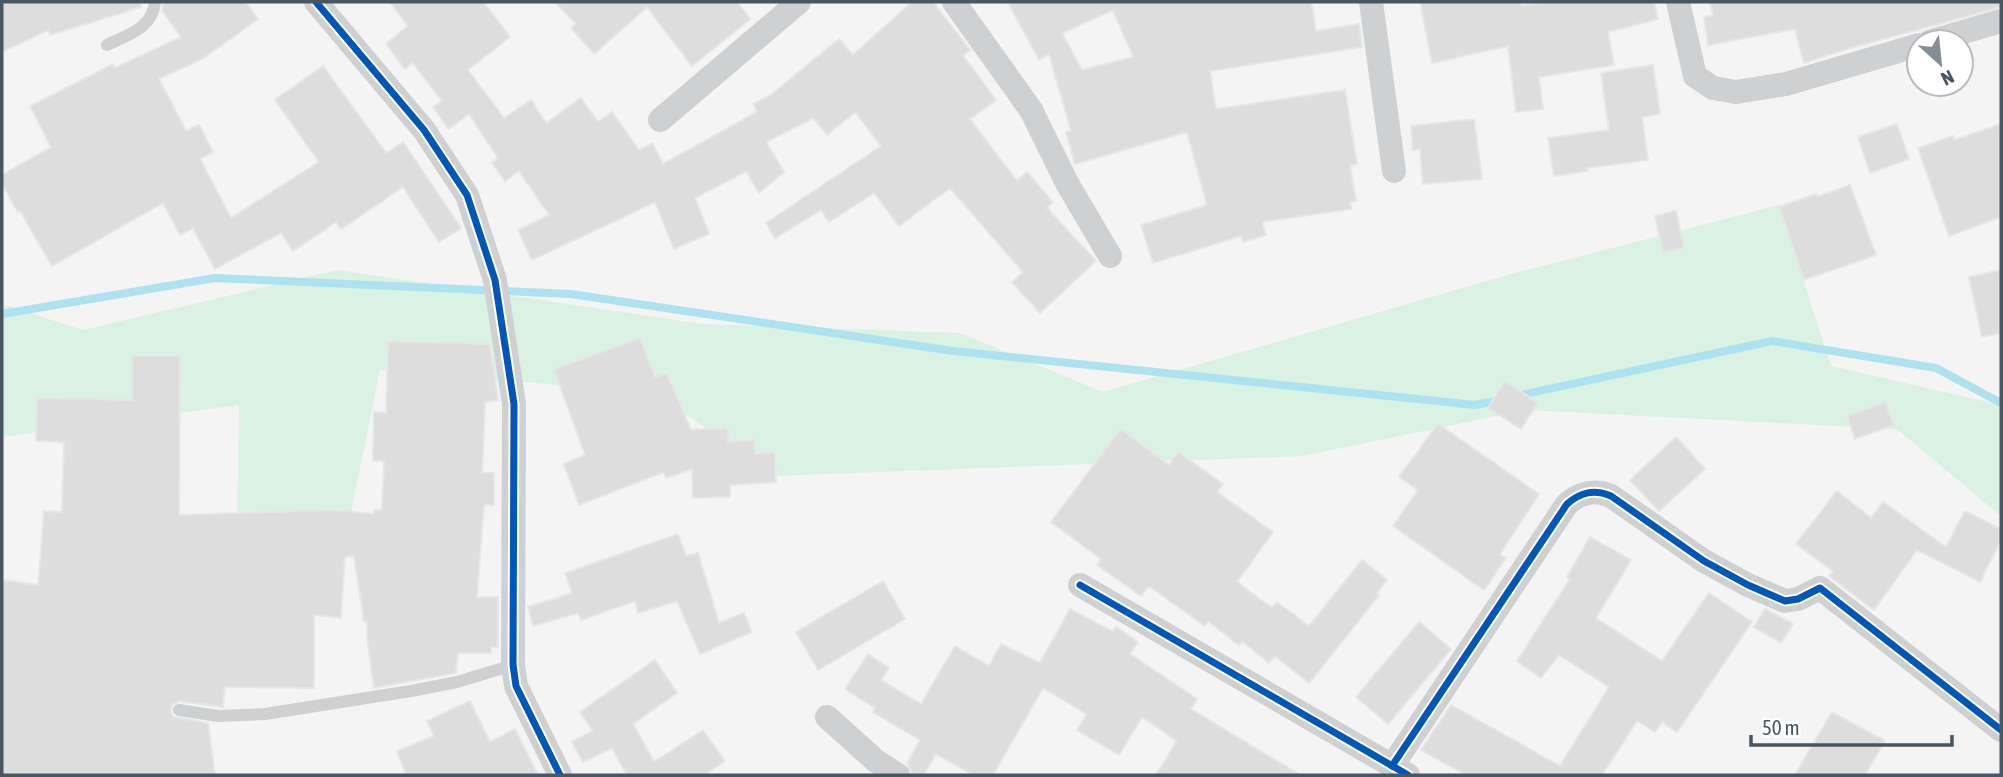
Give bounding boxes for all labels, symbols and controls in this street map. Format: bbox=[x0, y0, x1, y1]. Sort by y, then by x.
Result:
north arrow bbox=[1905, 28, 1975, 98]
text: N bbox=[1938, 66, 1958, 90]
scale bar bbox=[1751, 704, 1952, 748]
text: 50 m bbox=[1762, 715, 1800, 739]

